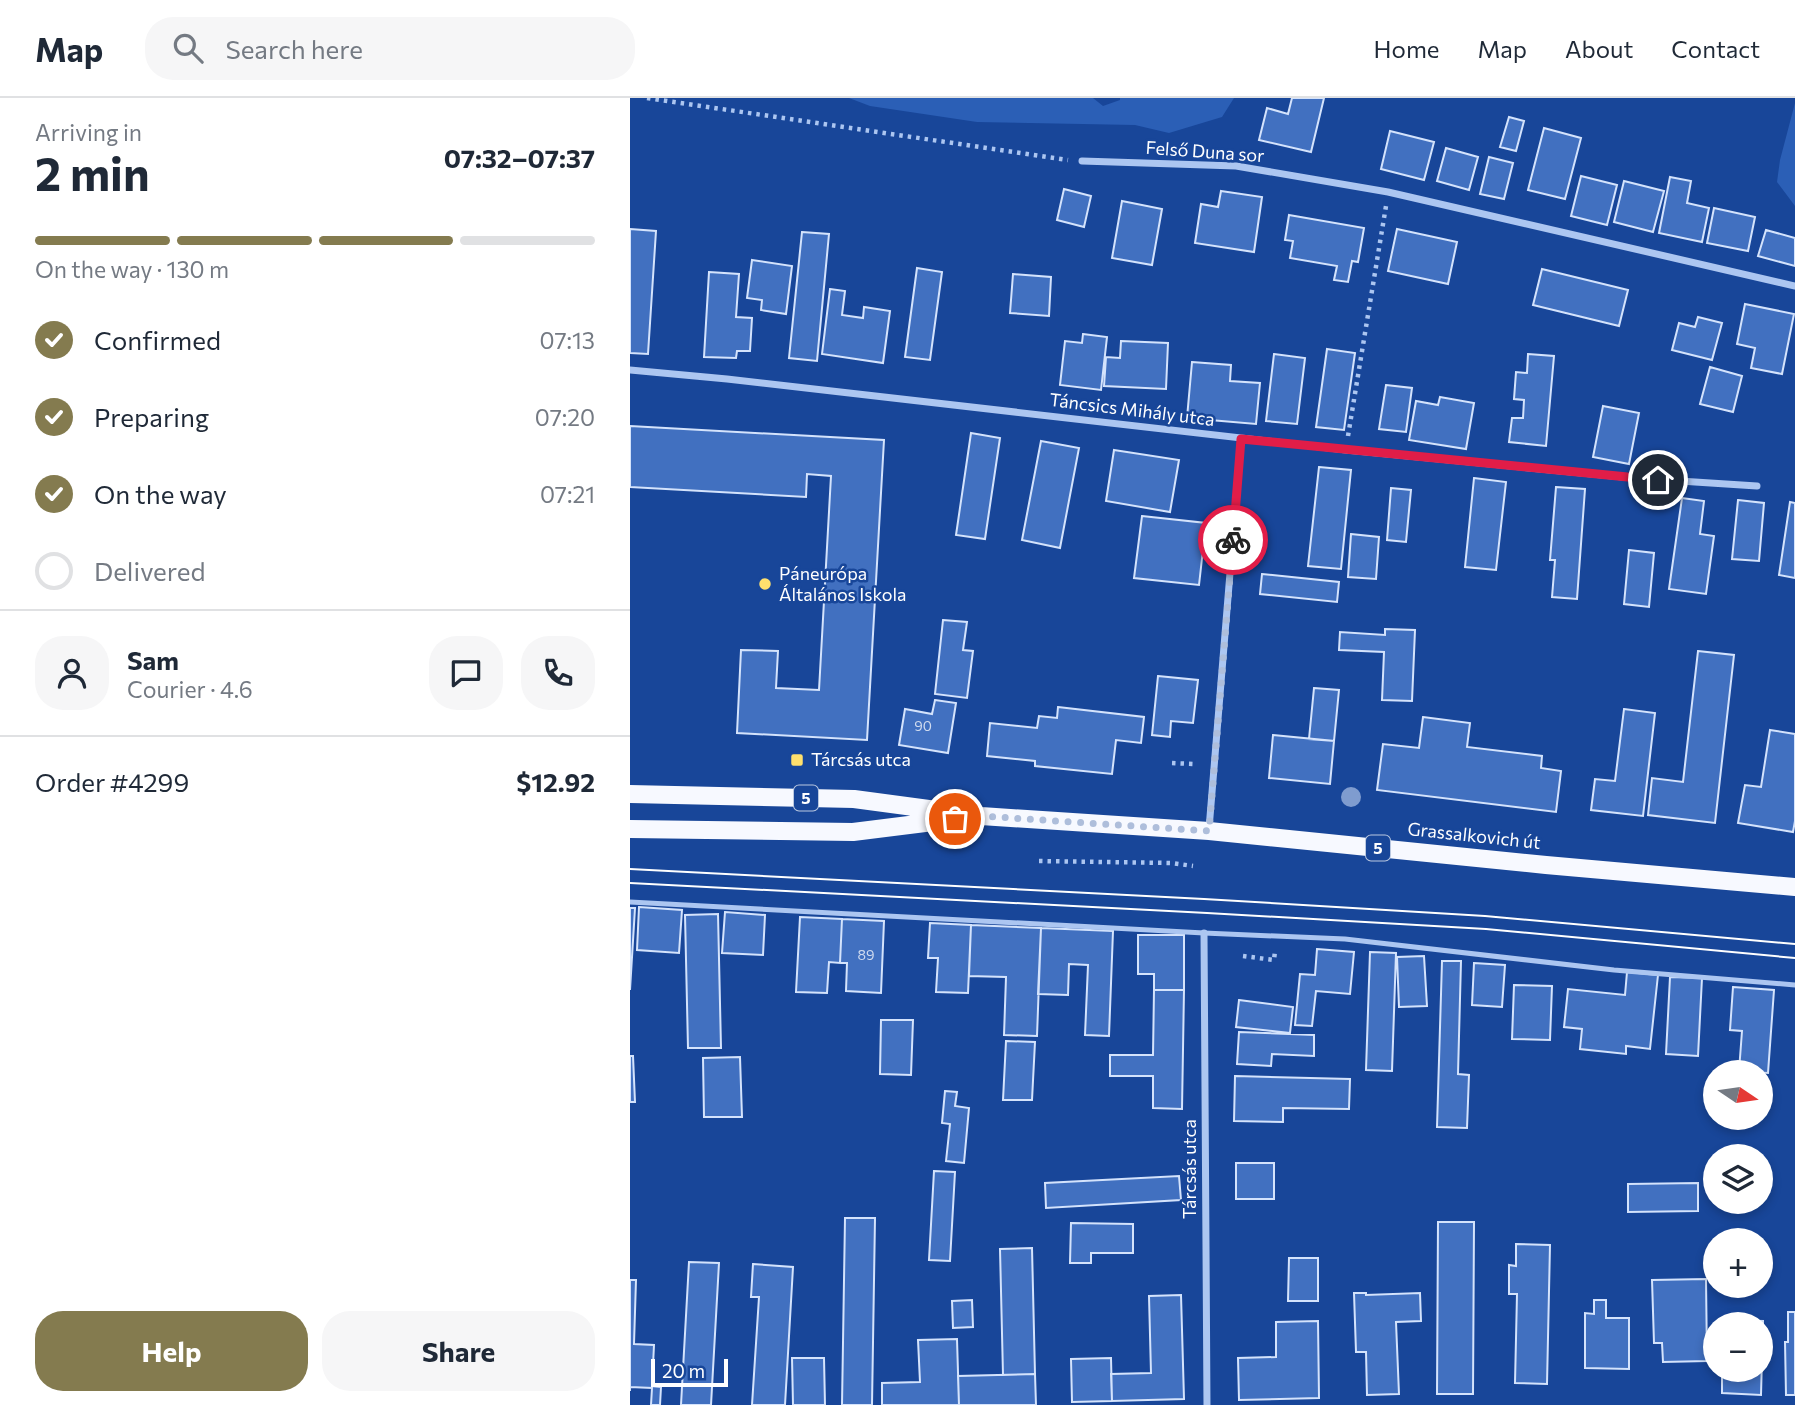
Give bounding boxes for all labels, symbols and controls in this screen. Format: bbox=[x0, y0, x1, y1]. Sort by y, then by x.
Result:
search box bbox=[145, 17, 635, 80]
text: Map bbox=[35, 28, 103, 69]
icon: search bbox=[169, 29, 207, 67]
text: Search here bbox=[225, 33, 363, 64]
text: Home bbox=[1374, 34, 1440, 63]
text: Map bbox=[1478, 34, 1527, 63]
text: About bbox=[1565, 34, 1633, 63]
text: Contact bbox=[1671, 34, 1760, 63]
text: Arriving in bbox=[35, 118, 142, 146]
street label: Felső Duna sor bbox=[1145, 136, 1265, 166]
text: 07:32–07:37 bbox=[444, 142, 595, 173]
text: 2 min bbox=[35, 144, 150, 200]
text: On the way · 130 m bbox=[35, 255, 229, 283]
icon: check bbox=[35, 321, 73, 359]
text: Confirmed bbox=[94, 324, 221, 355]
text: 07:13 bbox=[540, 326, 595, 354]
street label: Táncsics Mihály utca bbox=[1048, 388, 1216, 430]
icon: check bbox=[35, 398, 73, 436]
text: Preparing bbox=[94, 401, 209, 432]
text: 07:20 bbox=[535, 403, 595, 431]
pin bbox=[1628, 450, 1688, 510]
icon: home bbox=[1639, 461, 1677, 499]
icon: check bbox=[35, 475, 73, 513]
text: On the way bbox=[94, 478, 227, 509]
text: 07:21 bbox=[540, 480, 595, 508]
courier bbox=[1198, 505, 1268, 575]
icon: bike bbox=[1214, 521, 1252, 559]
text: Delivered bbox=[94, 555, 205, 586]
place label: Páneurópa Általános Iskola bbox=[779, 562, 907, 605]
marker: Páneurópa Általános Iskola bbox=[757, 576, 773, 592]
button: person bbox=[35, 636, 109, 710]
button: chat bbox=[429, 636, 503, 710]
button: phone bbox=[521, 636, 595, 710]
text: Sam bbox=[127, 644, 179, 675]
text: Courier · 4.6 bbox=[127, 675, 253, 703]
house number: 90 bbox=[914, 717, 932, 734]
place label: Tárcsás utca bbox=[811, 748, 911, 770]
marker: Tárcsás utca bbox=[789, 752, 805, 768]
text: Order #4299 bbox=[35, 766, 189, 797]
text: $12.92 bbox=[516, 766, 595, 797]
road number: 5 bbox=[794, 786, 818, 810]
pin bbox=[925, 789, 985, 849]
icon: bag bbox=[936, 800, 974, 838]
street label: Grassalkovich út bbox=[1406, 817, 1542, 853]
road number: 5 bbox=[1366, 835, 1390, 860]
house number: 89 bbox=[858, 946, 875, 963]
north arrow bbox=[1703, 1060, 1773, 1130]
map controls bbox=[1703, 1060, 1773, 1382]
street label: Tárcsás utca bbox=[1178, 1119, 1200, 1219]
button: layers bbox=[1703, 1144, 1773, 1214]
button: + bbox=[1703, 1228, 1773, 1298]
button: Help bbox=[35, 1311, 308, 1391]
button: Share bbox=[322, 1311, 595, 1391]
button: − bbox=[1703, 1312, 1773, 1382]
scale bar bbox=[651, 1356, 728, 1388]
text: 20 m bbox=[662, 1359, 705, 1382]

